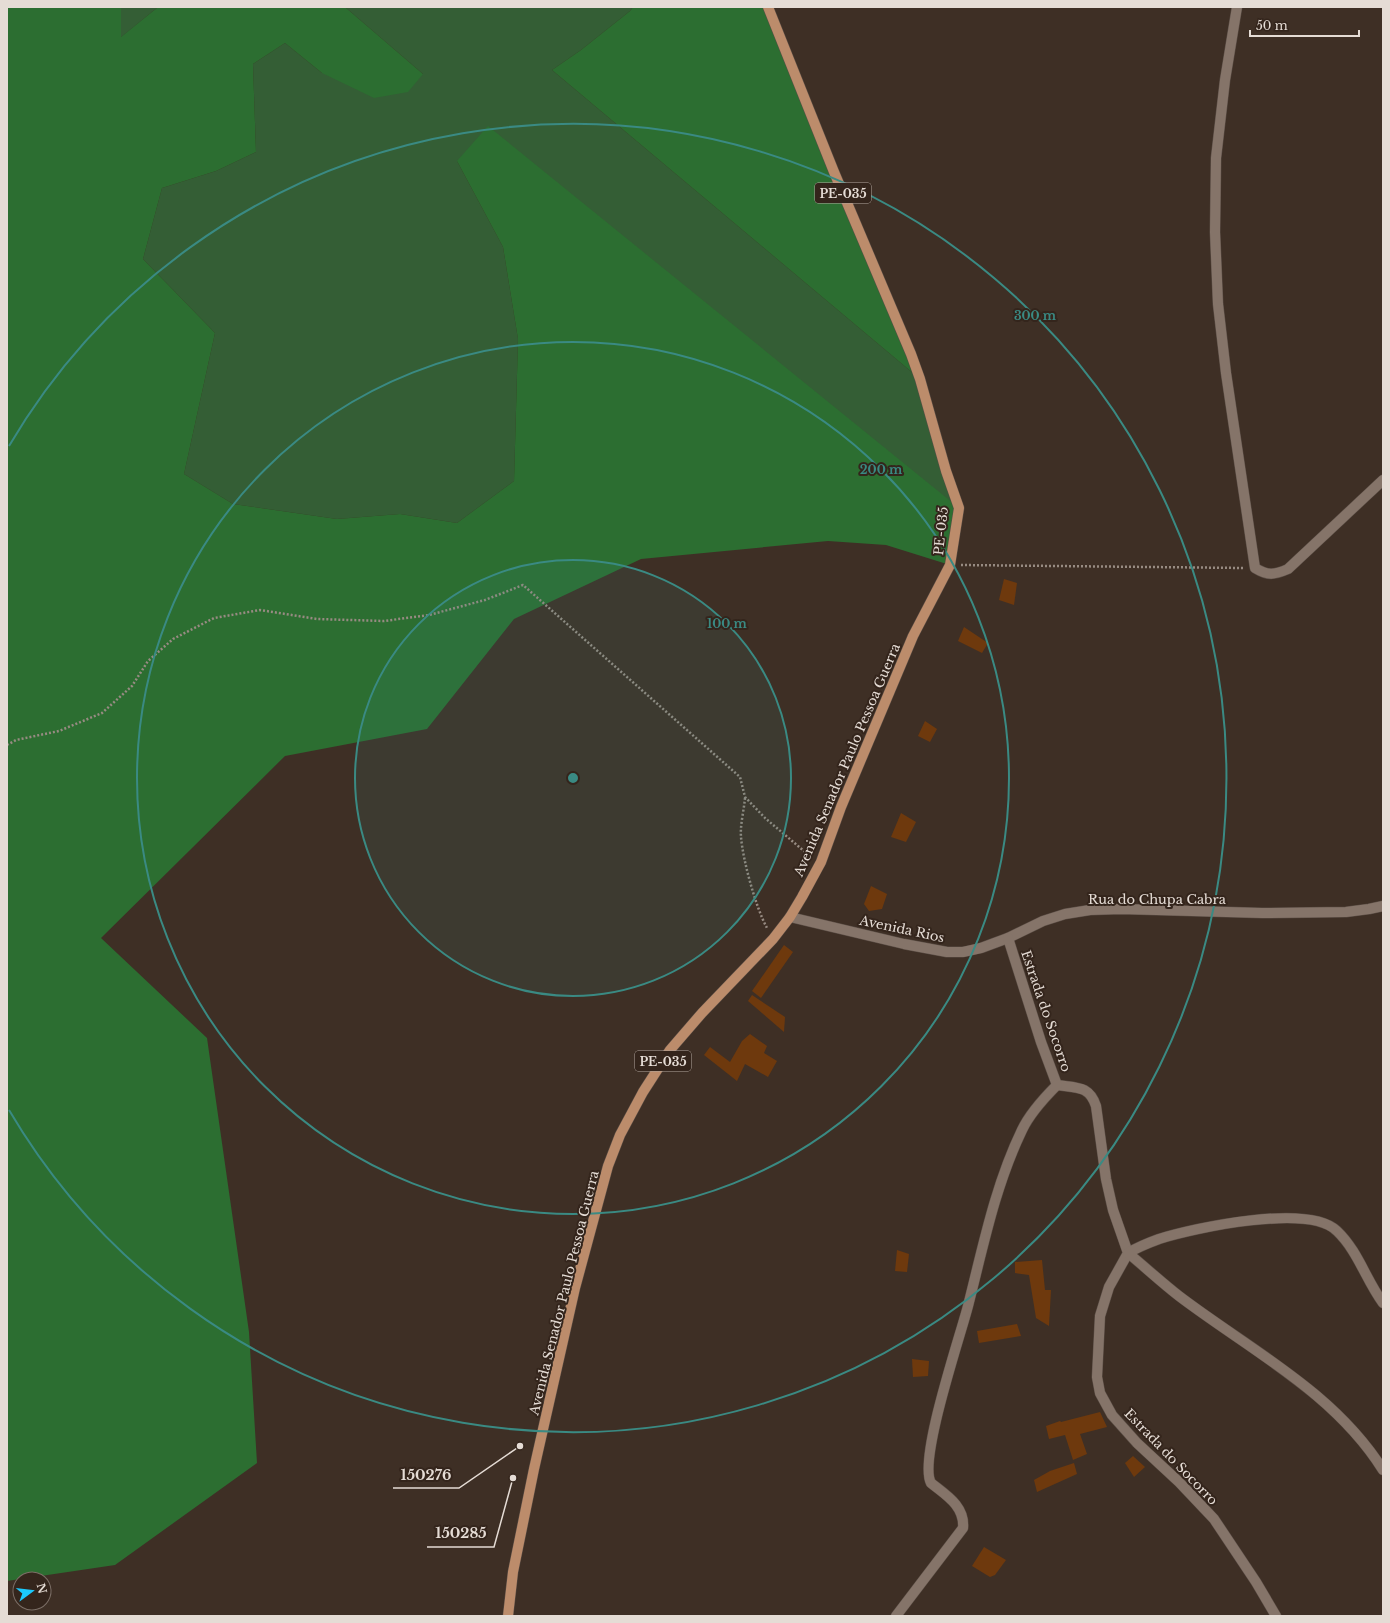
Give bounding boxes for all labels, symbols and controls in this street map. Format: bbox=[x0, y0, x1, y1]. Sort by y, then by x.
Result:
scale bar bbox=[1250, 12, 1359, 38]
text: 50 m bbox=[1256, 18, 1288, 33]
road number: PE-035 bbox=[815, 183, 871, 203]
text: 300 m bbox=[1014, 308, 1057, 323]
text: 200 m bbox=[860, 462, 903, 477]
street label: PE-035 bbox=[930, 506, 952, 556]
text: 100 m bbox=[707, 616, 748, 631]
street label: Avenida Senador Paulo Pessoa Guerra bbox=[790, 640, 904, 880]
centre of rings bbox=[566, 771, 580, 785]
street label: Rua do Chupa Cabra bbox=[1088, 891, 1227, 908]
street label: Avenida Rios bbox=[857, 911, 946, 946]
street label: Estrada do Socorro bbox=[1017, 948, 1075, 1074]
road number: PE-035 bbox=[635, 1051, 691, 1071]
street label: Avenida Senador Paulo Pessoa Guerra bbox=[525, 1168, 603, 1418]
street label: Estrada do Socorro bbox=[1121, 1405, 1221, 1509]
callout: 150276 bbox=[393, 1462, 459, 1488]
text: 150276 bbox=[401, 1466, 451, 1484]
callout: 150285 bbox=[427, 1521, 494, 1547]
text: 150285 bbox=[435, 1524, 487, 1542]
north arrow bbox=[12, 1571, 52, 1611]
text: N bbox=[34, 1582, 50, 1596]

